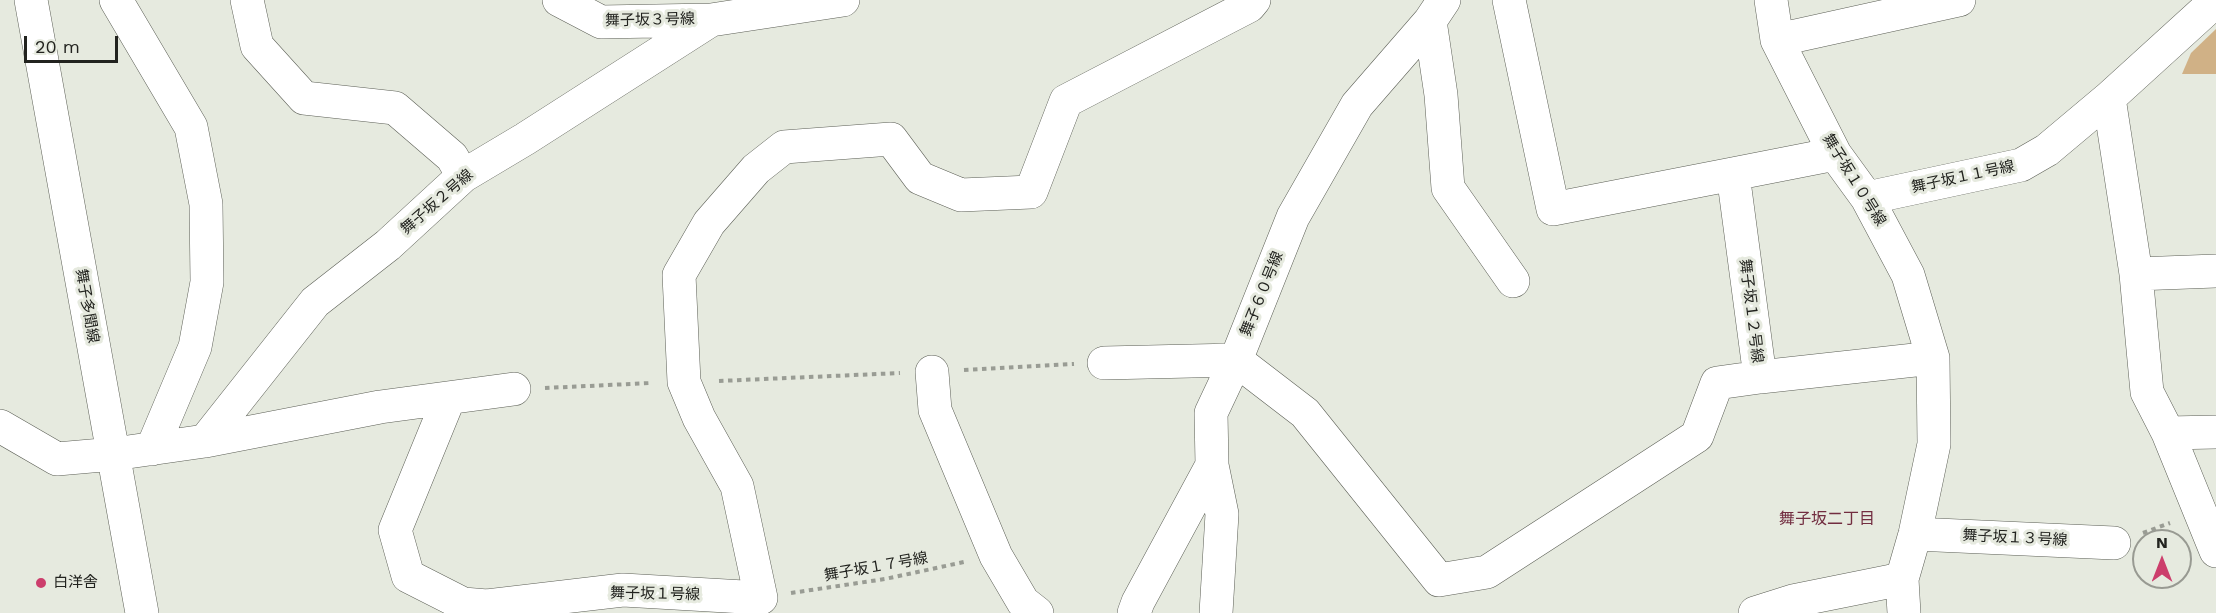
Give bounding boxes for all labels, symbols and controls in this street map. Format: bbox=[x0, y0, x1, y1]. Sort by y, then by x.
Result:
street label: 舞子坂３号線 bbox=[605, 10, 695, 30]
scale bar bbox=[27, 24, 122, 62]
text: 20 m bbox=[35, 36, 80, 57]
street label: 舞子坂１０号線 bbox=[1819, 131, 1889, 229]
street label: 舞子坂１１号線 bbox=[1910, 157, 2016, 197]
street label: 舞子坂２号線 bbox=[397, 166, 477, 238]
street label: 舞子６０号線 bbox=[1237, 249, 1287, 339]
street label: 舞子坂１２号線 bbox=[1736, 258, 1766, 364]
street label: 舞子多聞線 bbox=[72, 268, 102, 344]
district label: 舞子坂二丁目 bbox=[1779, 509, 1875, 529]
street label: 舞子坂１３号線 bbox=[1962, 526, 2068, 550]
north arrow bbox=[2132, 529, 2192, 589]
text: N bbox=[2156, 533, 2168, 552]
street label: 舞子坂１７号線 bbox=[823, 549, 929, 585]
place label: 白洋舎 bbox=[53, 574, 98, 592]
marker: 白洋舎 bbox=[34, 576, 48, 590]
street label: 舞子坂１号線 bbox=[610, 584, 700, 604]

